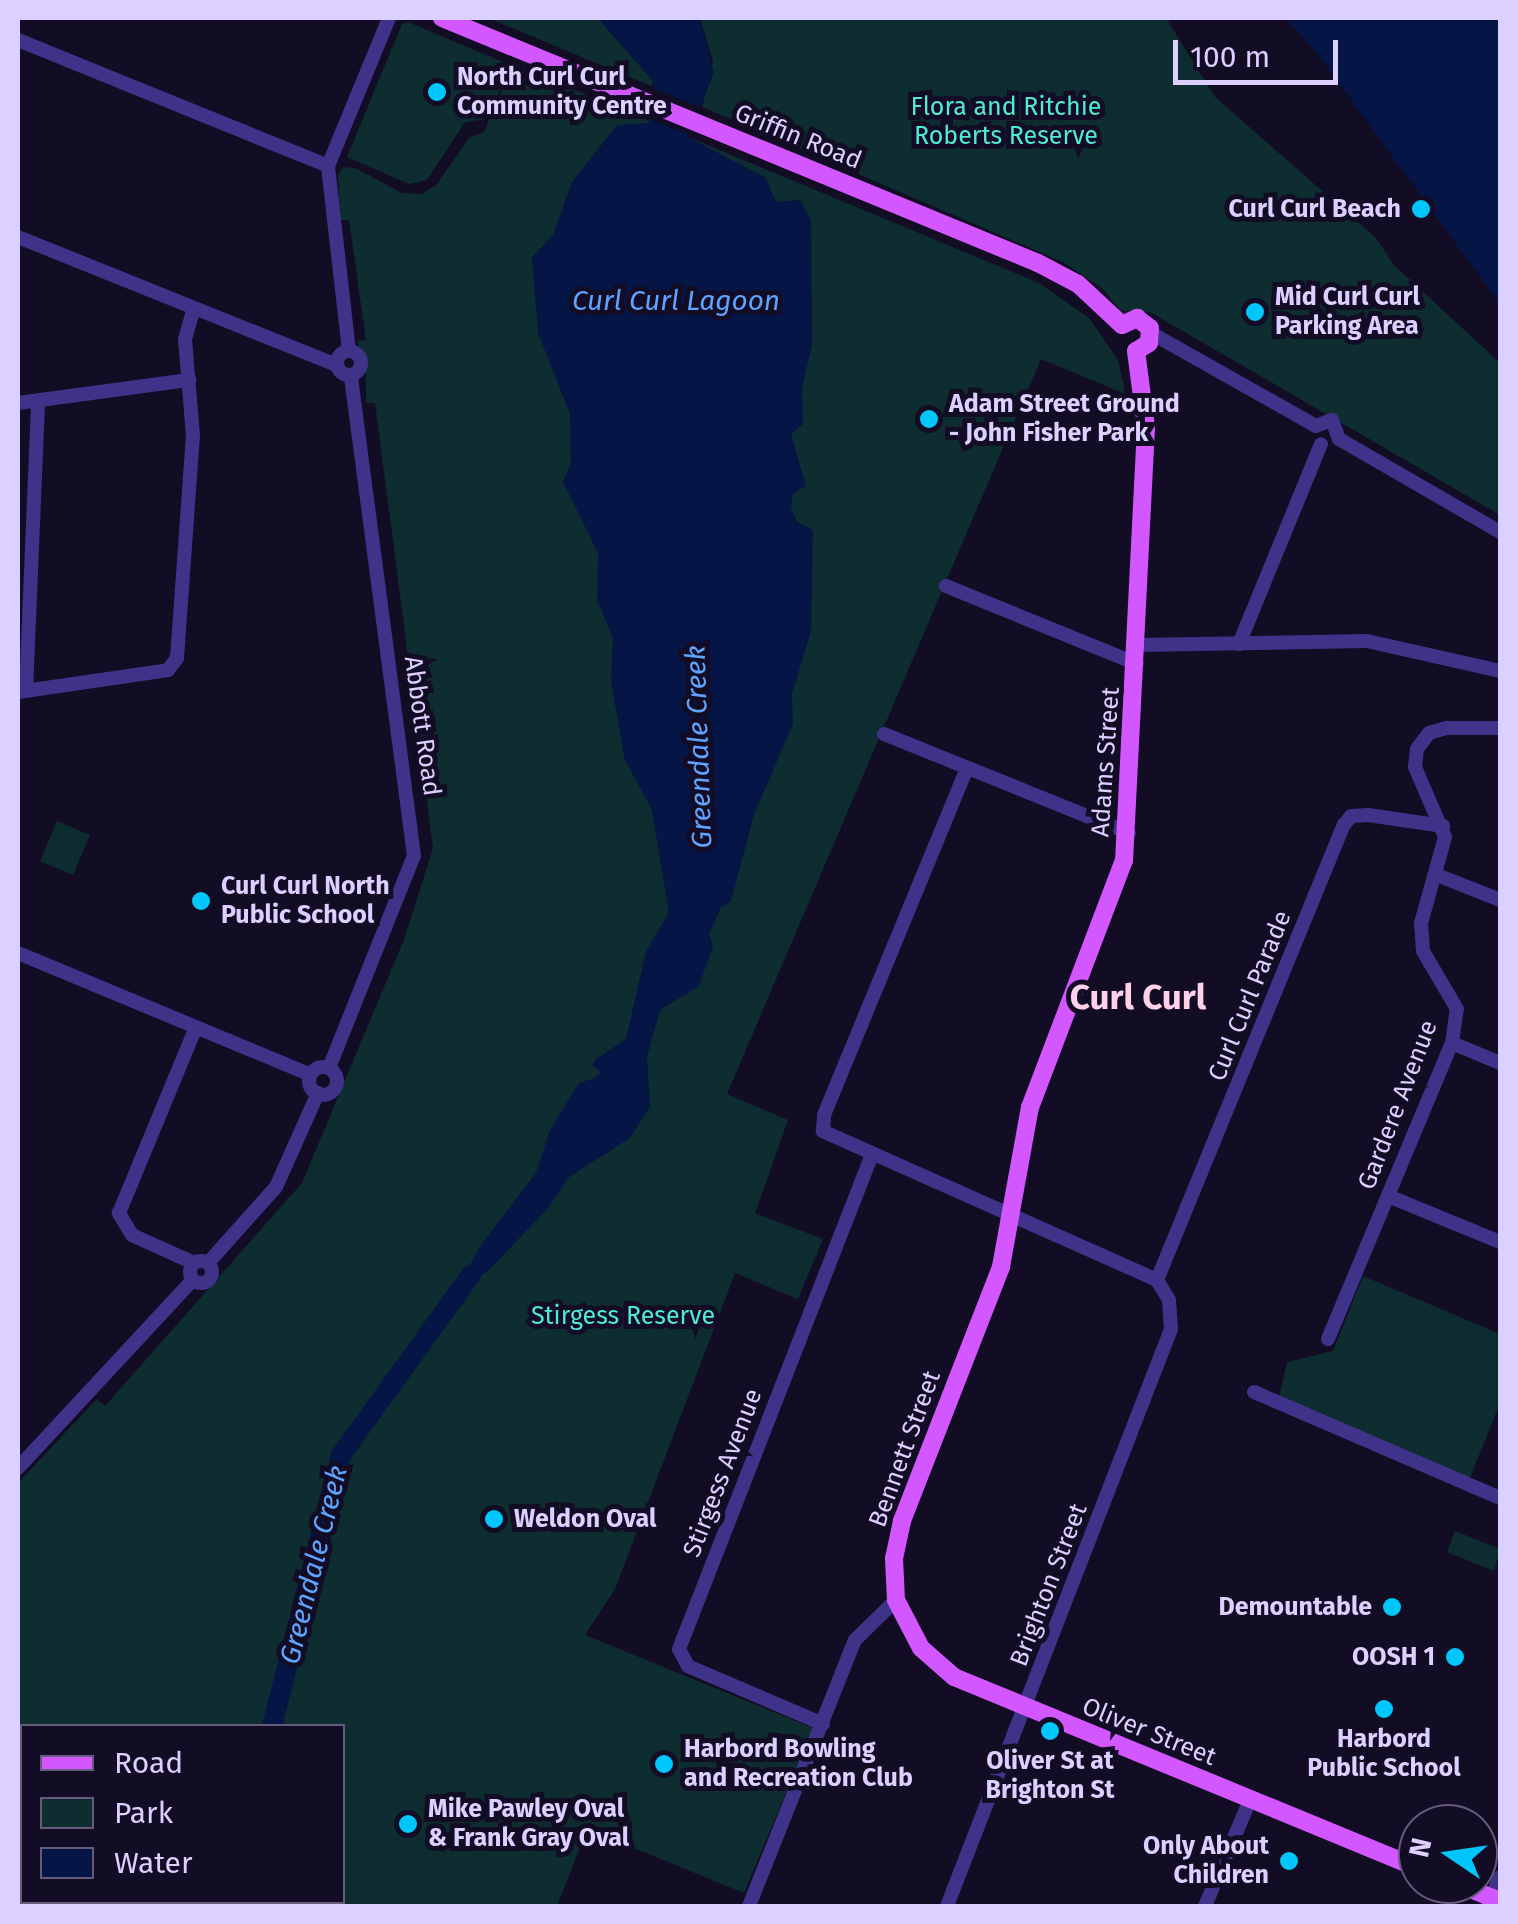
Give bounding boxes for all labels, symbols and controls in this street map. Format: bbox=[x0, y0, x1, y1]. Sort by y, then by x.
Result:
scale bar bbox=[1178, 20, 1343, 82]
text: 100 m bbox=[1190, 39, 1270, 75]
place label: North Curl Curl Community Centre bbox=[457, 63, 667, 122]
marker: North Curl Curl Community Centre bbox=[426, 81, 448, 103]
park label: Flora and Ritchie Roberts Reserve bbox=[911, 93, 1101, 152]
street label: Griffin Road bbox=[730, 98, 866, 176]
place label: Curl Curl Beach bbox=[1229, 194, 1401, 224]
marker: Curl Curl Beach bbox=[1410, 198, 1432, 220]
place label: Mid Curl Curl Parking Area bbox=[1275, 283, 1420, 342]
water label: Curl Curl Lagoon bbox=[572, 284, 780, 318]
marker: Mid Curl Curl Parking Area bbox=[1244, 301, 1266, 323]
place label: Adam Street Ground - John Fisher Park bbox=[949, 390, 1180, 449]
marker: Adam Street Ground - John Fisher Park bbox=[918, 408, 940, 430]
water label: Greendale Creek bbox=[679, 645, 719, 849]
street label: Abbott Road bbox=[397, 654, 447, 798]
street label: Adams Street bbox=[1086, 686, 1126, 838]
place label: Curl Curl North Public School bbox=[221, 872, 390, 931]
marker: Curl Curl North Public School bbox=[190, 890, 212, 912]
street label: Curl Curl Parade bbox=[1202, 906, 1298, 1086]
district label: Curl Curl bbox=[1070, 976, 1206, 1018]
street label: Gardere Avenue bbox=[1352, 1016, 1444, 1194]
park label: Stirgess Reserve bbox=[531, 1301, 715, 1331]
street label: Bennett Street bbox=[863, 1367, 947, 1531]
street label: Stirgess Avenue bbox=[677, 1385, 769, 1561]
water label: Greendale Creek bbox=[273, 1462, 355, 1668]
street label: Brighton Street bbox=[1004, 1499, 1094, 1671]
place label: Weldon Oval bbox=[514, 1504, 656, 1534]
marker: Weldon Oval bbox=[483, 1508, 505, 1530]
place label: Demountable bbox=[1218, 1592, 1372, 1622]
marker: Demountable bbox=[1381, 1596, 1403, 1618]
place label: OOSH 1 bbox=[1352, 1642, 1435, 1672]
marker: OOSH 1 bbox=[1444, 1646, 1466, 1668]
street label: Oliver Street bbox=[1078, 1692, 1220, 1772]
marker: Harbord Public School bbox=[1373, 1698, 1395, 1720]
marker: Oliver St at Brighton St bbox=[1039, 1720, 1061, 1742]
legend bbox=[20, 1724, 345, 1904]
place label: Harbord Public School bbox=[1307, 1725, 1461, 1784]
place label: Harbord Bowling and Recreation Club bbox=[684, 1735, 913, 1794]
text: Road bbox=[114, 1745, 183, 1781]
place label: Oliver St at Brighton St bbox=[986, 1747, 1114, 1806]
marker: Harbord Bowling and Recreation Club bbox=[653, 1753, 675, 1775]
text: Park bbox=[114, 1795, 173, 1831]
place label: Mike Pawley Oval & Frank Gray Oval bbox=[428, 1795, 629, 1854]
north arrow bbox=[1398, 1804, 1498, 1904]
marker: Mike Pawley Oval & Frank Gray Oval bbox=[397, 1813, 419, 1835]
place label: Only About Children bbox=[1143, 1832, 1269, 1891]
text: N bbox=[1402, 1835, 1438, 1860]
text: Water bbox=[114, 1845, 193, 1881]
marker: Only About Children bbox=[1278, 1850, 1300, 1872]

